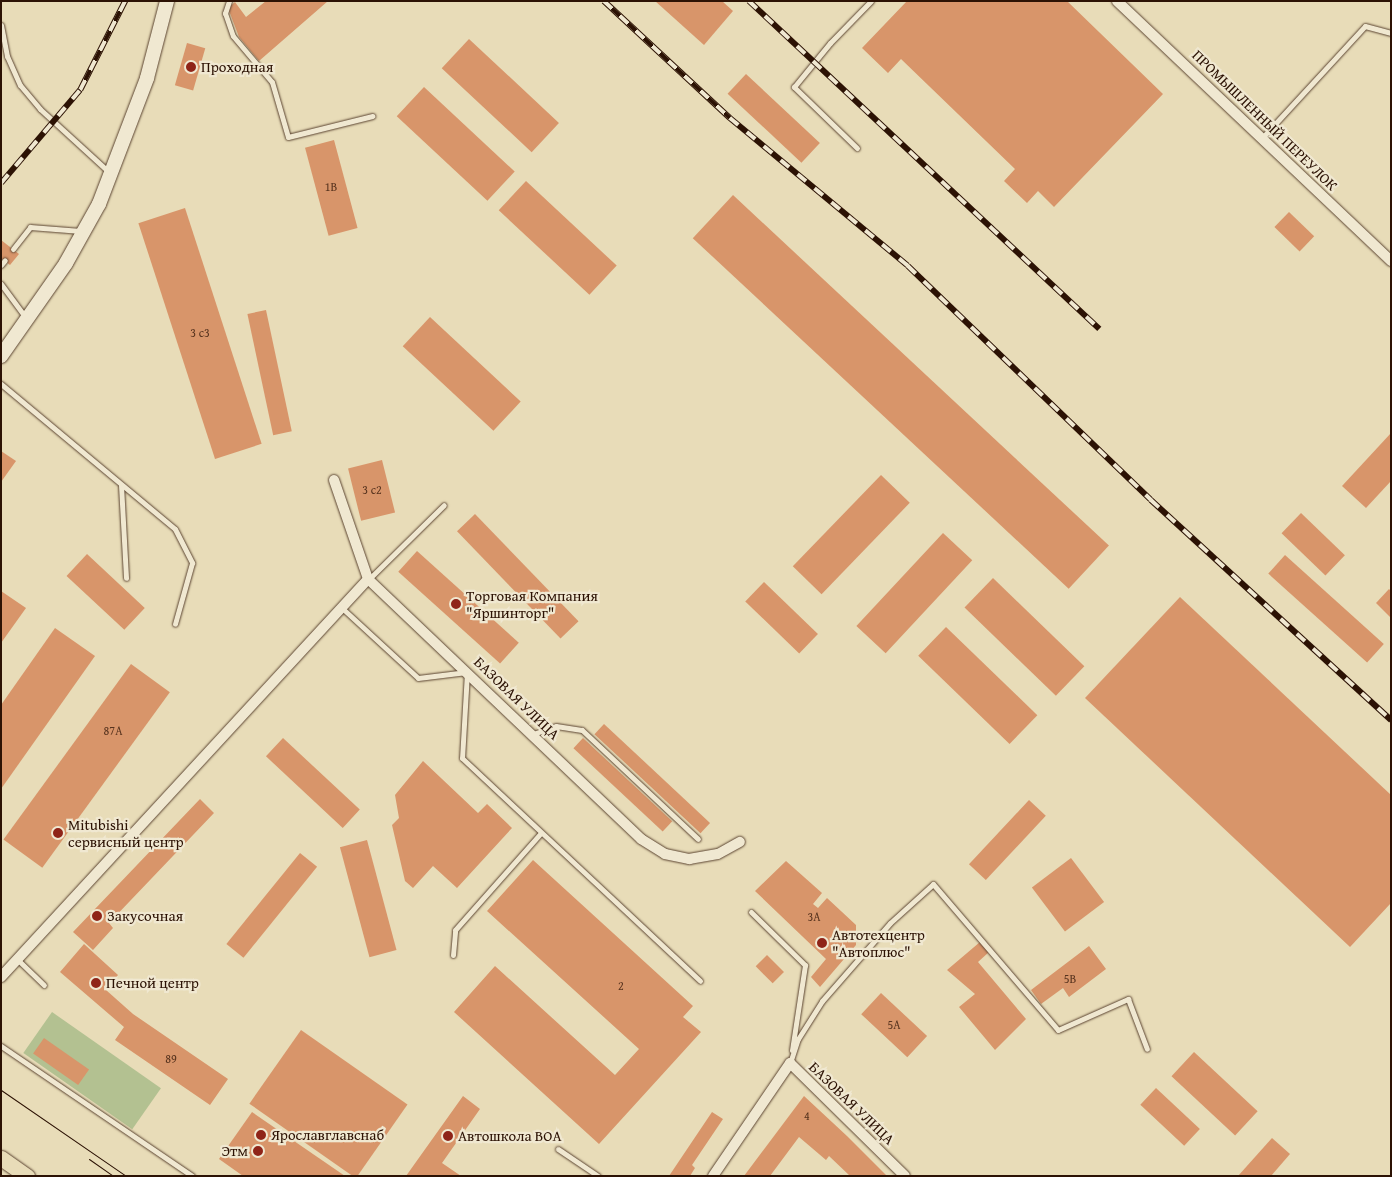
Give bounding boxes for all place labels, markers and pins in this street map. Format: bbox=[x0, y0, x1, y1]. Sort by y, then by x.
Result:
place label: Проходная bbox=[201, 58, 273, 76]
marker: Проходная bbox=[185, 61, 197, 73]
place label: Торговая Компания "Яршинторг" bbox=[466, 586, 598, 621]
marker: Торговая Компания "Яршинторг" bbox=[450, 598, 462, 610]
place label: Mitubishi сервисный центр bbox=[68, 815, 184, 850]
marker: Mitubishi сервисный центр bbox=[52, 827, 64, 839]
place label: Закусочная bbox=[107, 907, 183, 925]
marker: Закусочная bbox=[91, 910, 103, 922]
place label: Автотехцентр "Автоплюс" bbox=[832, 925, 925, 960]
marker: Автотехцентр "Автоплюс" bbox=[816, 937, 828, 949]
place label: Печной центр bbox=[106, 974, 199, 992]
marker: Печной центр bbox=[90, 977, 102, 989]
place label: Ярославглавснаб bbox=[271, 1126, 384, 1144]
place label: Автошкола ВОА bbox=[458, 1127, 562, 1145]
marker: Ярославглавснаб bbox=[255, 1129, 267, 1141]
marker: Автошкола ВОА bbox=[442, 1130, 454, 1142]
place label: Этм bbox=[221, 1142, 248, 1160]
marker: Этм bbox=[252, 1145, 264, 1157]

